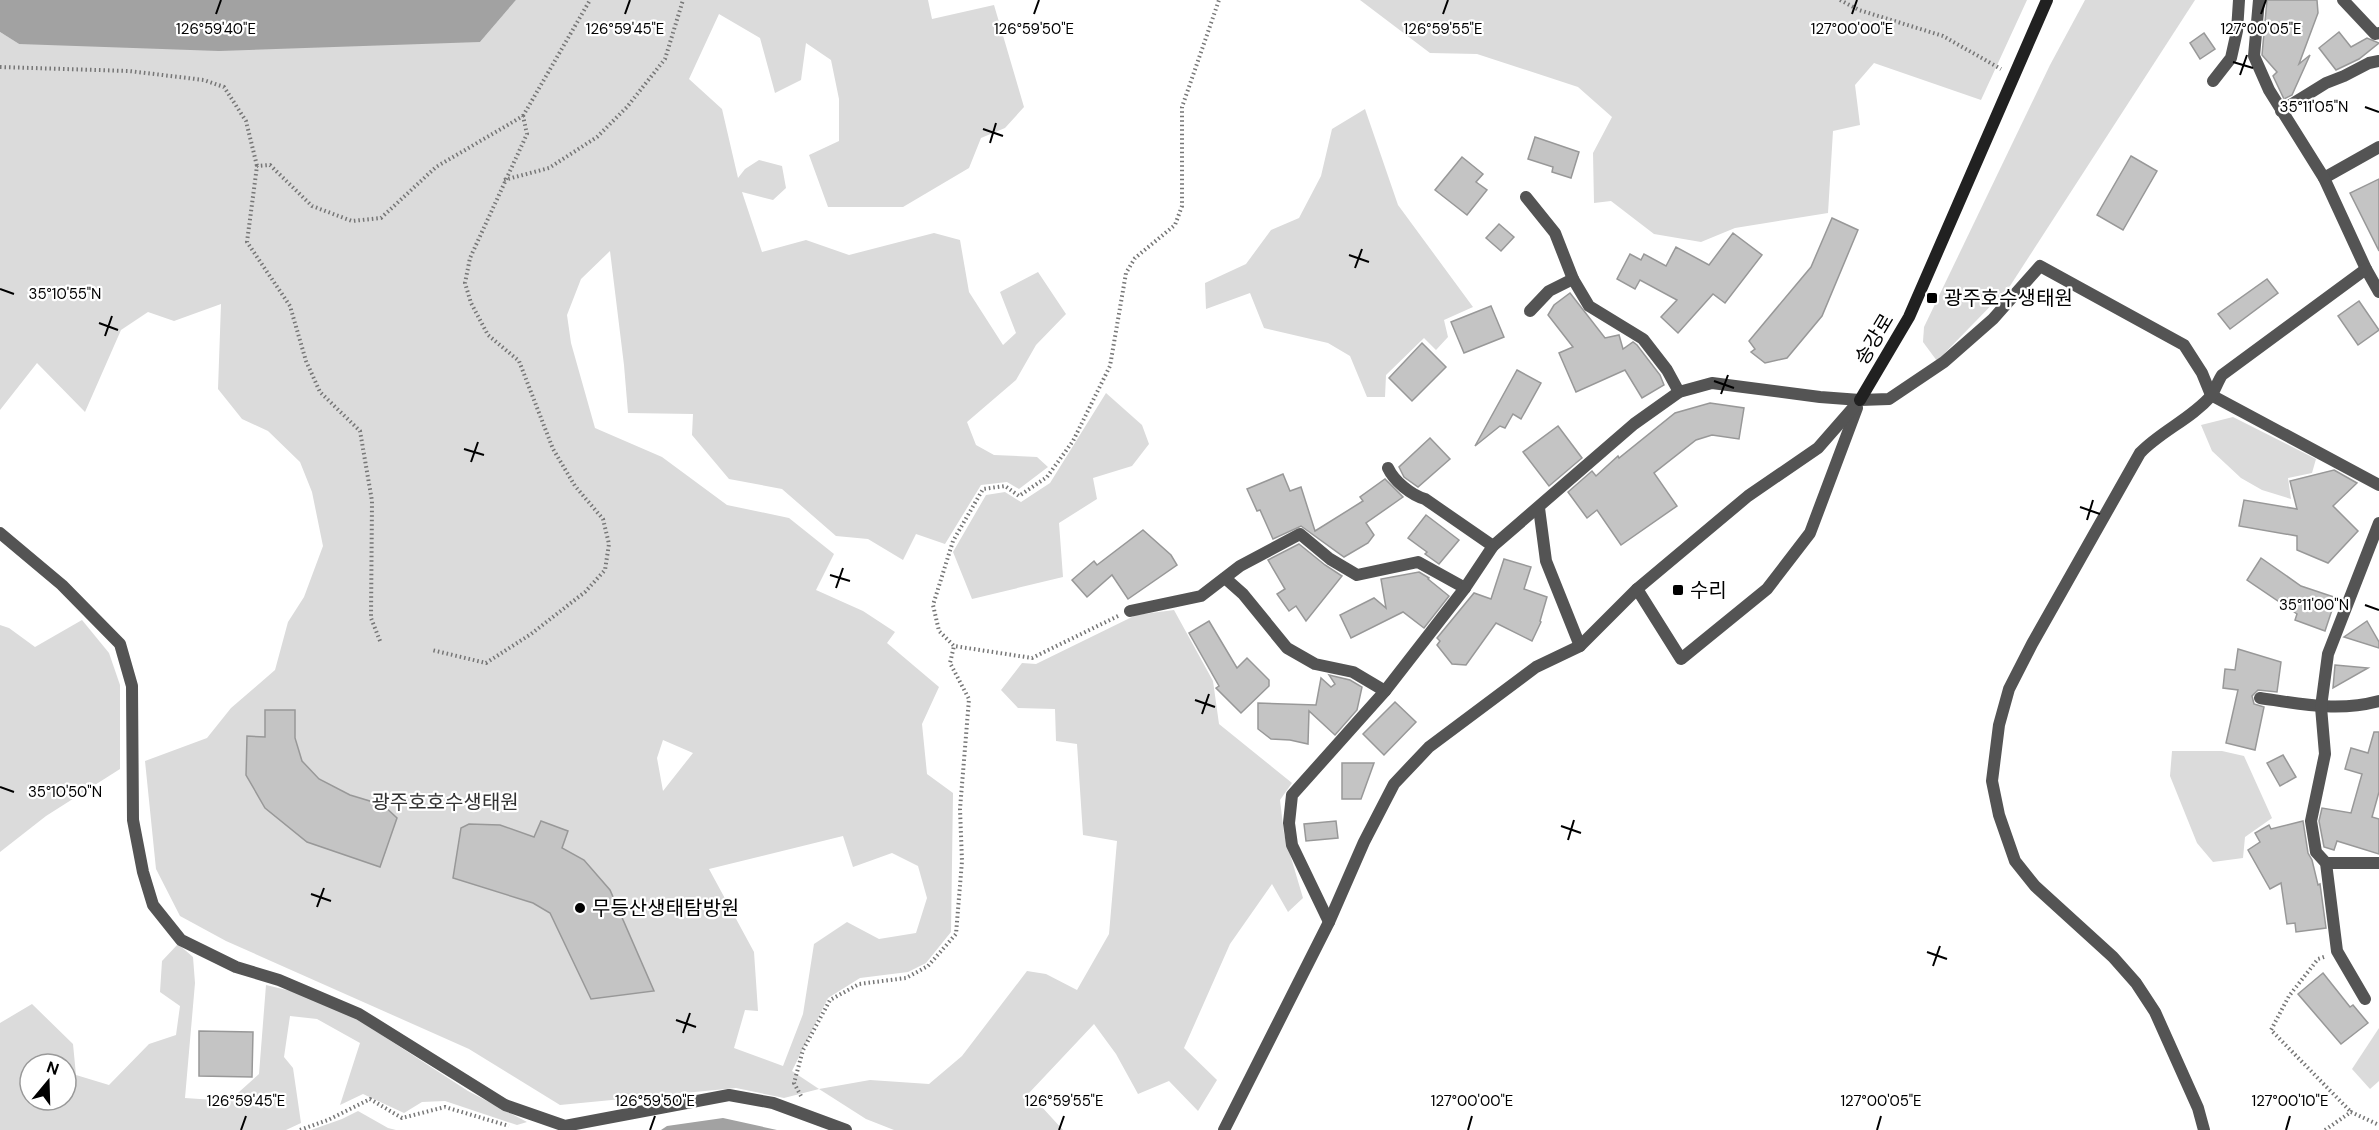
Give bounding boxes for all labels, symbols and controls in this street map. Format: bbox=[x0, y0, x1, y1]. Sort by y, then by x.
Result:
text: 126°59'40"E bbox=[176, 19, 256, 39]
text: 126°59'45"E bbox=[586, 19, 664, 39]
text: 126°59'50"E bbox=[994, 19, 1074, 39]
text: 126°59'55"E bbox=[1404, 19, 1482, 39]
text: 127°00'00"E bbox=[1811, 19, 1893, 39]
text: 127°00'05"E bbox=[2220, 19, 2302, 39]
text: 35°11'05"N bbox=[2280, 97, 2348, 117]
text: 35°10'55"N bbox=[29, 284, 101, 304]
place label: 광주호수생태원 bbox=[1944, 285, 2073, 311]
marker: 광주호수생태원 bbox=[1925, 291, 1939, 305]
street label: 송강로 bbox=[1849, 309, 1899, 369]
place label: 수리 bbox=[1690, 577, 1727, 603]
marker: 수리 bbox=[1671, 583, 1685, 597]
text: 35°11'00"N bbox=[2279, 595, 2349, 615]
text: 35°10'50"N bbox=[28, 782, 102, 802]
park label: 광주호호수생태원 bbox=[371, 789, 519, 815]
place label: 무등산생태탐방원 bbox=[592, 895, 739, 921]
marker: 무등산생태탐방원 bbox=[573, 901, 587, 915]
north arrow bbox=[18, 1052, 78, 1112]
text: N bbox=[44, 1056, 62, 1080]
text: 126°59'45"E bbox=[207, 1091, 285, 1111]
text: 126°59'50"E bbox=[615, 1091, 695, 1111]
text: 126°59'55"E bbox=[1025, 1091, 1103, 1111]
text: 127°00'00"E bbox=[1431, 1091, 1513, 1111]
text: 127°00'05"E bbox=[1840, 1091, 1922, 1111]
text: 127°00'10"E bbox=[2252, 1091, 2328, 1111]

